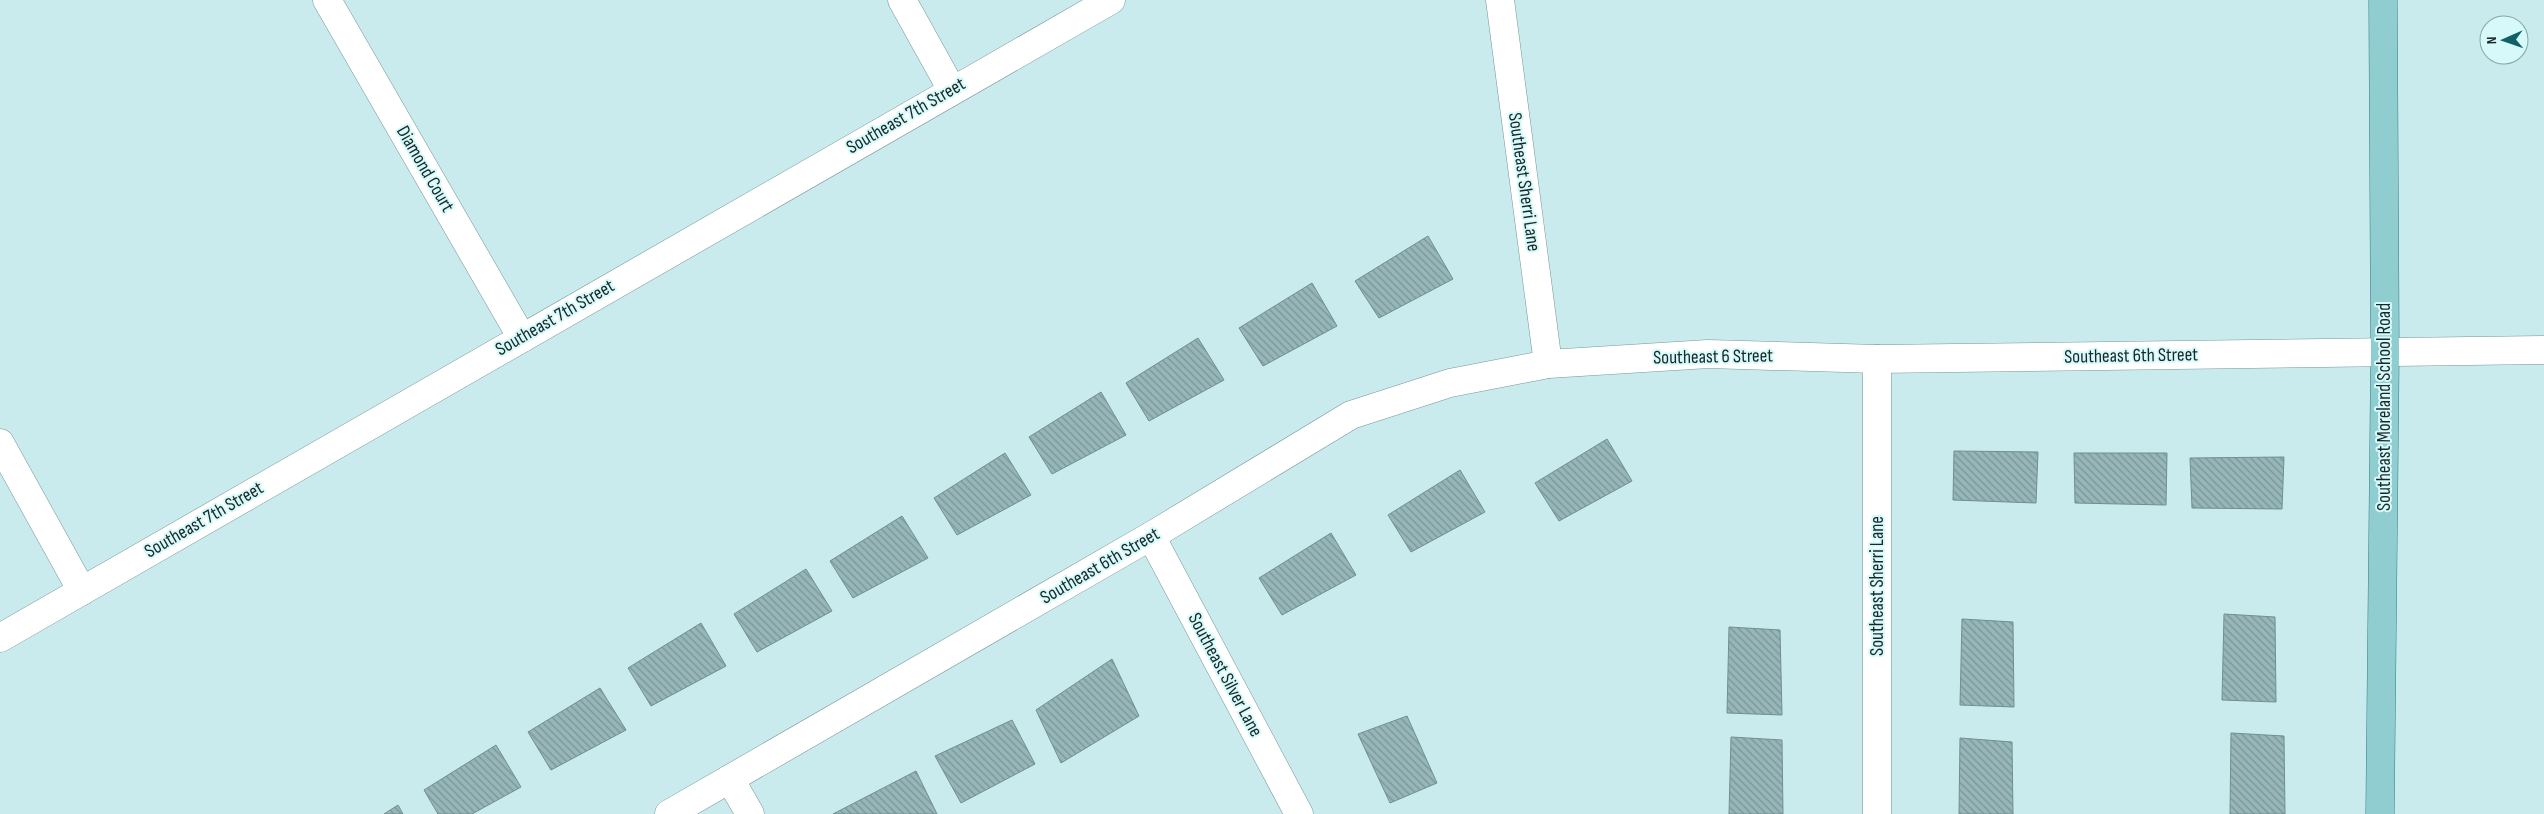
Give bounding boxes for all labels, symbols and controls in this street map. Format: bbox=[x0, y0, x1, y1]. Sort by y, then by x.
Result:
north arrow bbox=[2479, 15, 2529, 65]
text: N bbox=[2483, 36, 2500, 44]
street label: Southeast 7th Street bbox=[843, 73, 970, 159]
street label: Southeast Sherri Lane bbox=[1503, 111, 1545, 253]
street label: Diamond Court bbox=[391, 122, 459, 216]
street label: Southeast 7th Street bbox=[492, 275, 619, 361]
street label: Southeast Moreland School Road bbox=[2373, 303, 2396, 511]
street label: Southeast 6th Street bbox=[2064, 343, 2198, 369]
street label: Southeast 6 Street bbox=[1653, 344, 1773, 370]
street label: Southeast 7th Street bbox=[141, 477, 268, 563]
street label: Southeast Sherri Lane bbox=[1866, 516, 1889, 656]
street label: Southeast 6th Street bbox=[1036, 522, 1164, 609]
street label: Southeast Silver Lane bbox=[1183, 609, 1267, 741]

